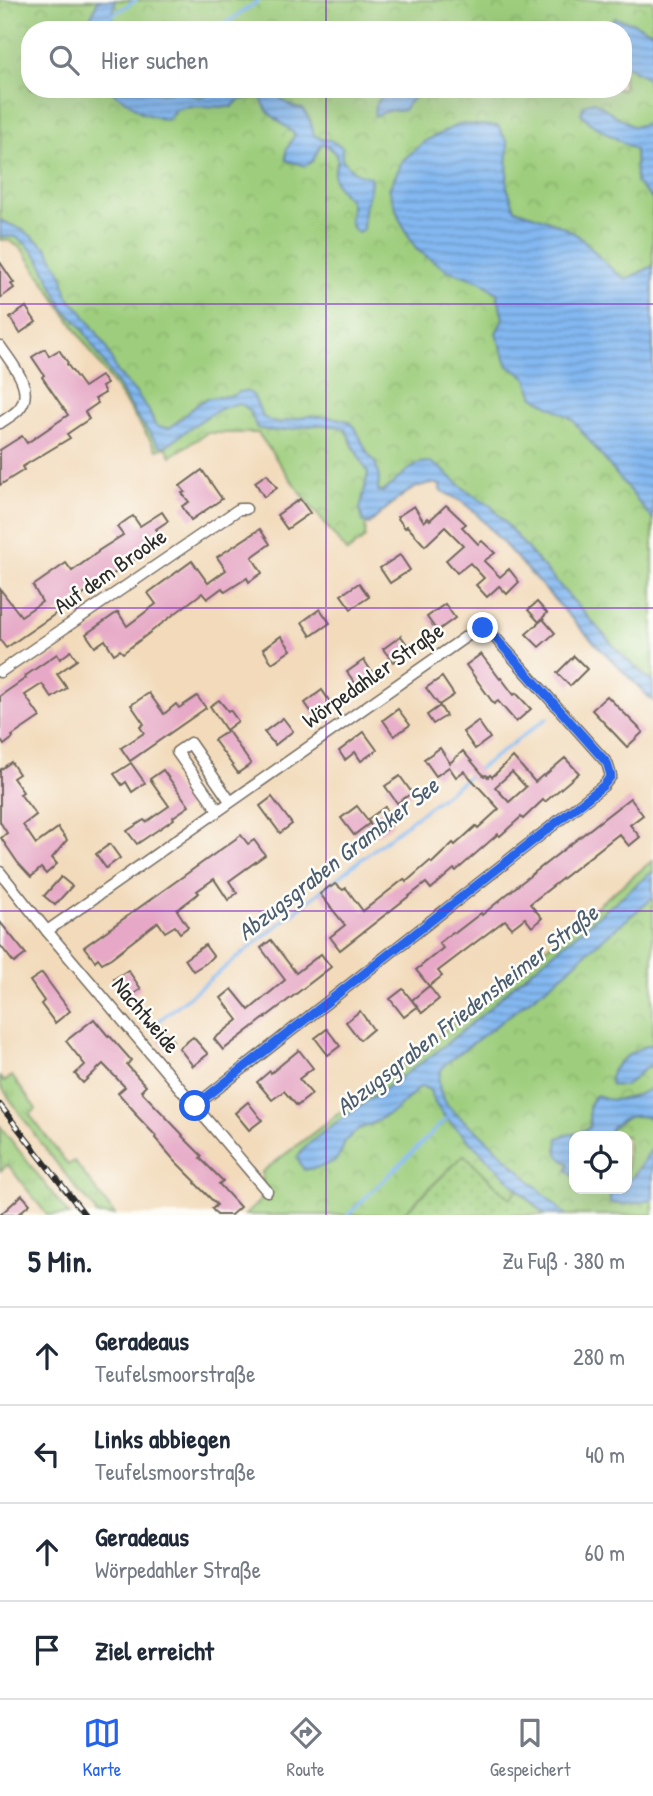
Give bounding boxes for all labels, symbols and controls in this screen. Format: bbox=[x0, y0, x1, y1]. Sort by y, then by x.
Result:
search box bbox=[21, 21, 632, 98]
icon: search bbox=[45, 41, 83, 79]
text: Hier suchen bbox=[101, 42, 209, 77]
street label: Auf dem Brooke bbox=[47, 520, 172, 621]
route end bbox=[467, 612, 498, 643]
street label: Wörpedahler Straße bbox=[296, 614, 450, 735]
water label: Abzugsgraben Grambker See bbox=[230, 769, 446, 948]
water label: Abzugsgraben Friedensheimer Straße bbox=[329, 896, 606, 1123]
street label: Nachtweide bbox=[105, 970, 187, 1059]
route start bbox=[179, 1090, 210, 1121]
map controls bbox=[569, 1131, 632, 1194]
button: locate bbox=[569, 1131, 632, 1194]
text: 5 Min. bbox=[28, 1241, 92, 1281]
text: Zu Fuß · 380 m bbox=[502, 1245, 625, 1276]
text: Geradeaus bbox=[95, 1323, 189, 1358]
icon: ahead bbox=[28, 1337, 66, 1375]
text: 280 m bbox=[573, 1341, 625, 1372]
text: Teufelsmoorstraße bbox=[95, 1358, 256, 1389]
text: Links abbiegen bbox=[95, 1421, 231, 1456]
icon: left bbox=[28, 1435, 66, 1473]
text: 40 m bbox=[585, 1439, 625, 1470]
text: Teufelsmoorstraße bbox=[95, 1456, 256, 1487]
text: Geradeaus bbox=[95, 1519, 189, 1554]
icon: ahead bbox=[28, 1533, 66, 1571]
text: 60 m bbox=[585, 1537, 625, 1568]
text: Wörpedahler Straße bbox=[95, 1554, 261, 1585]
icon: arrive bbox=[28, 1631, 66, 1669]
text: Ziel erreicht bbox=[95, 1633, 214, 1668]
tab: Karte bbox=[83, 1714, 121, 1782]
tab: Route bbox=[287, 1714, 325, 1782]
tab: Gespeichert bbox=[490, 1714, 570, 1782]

